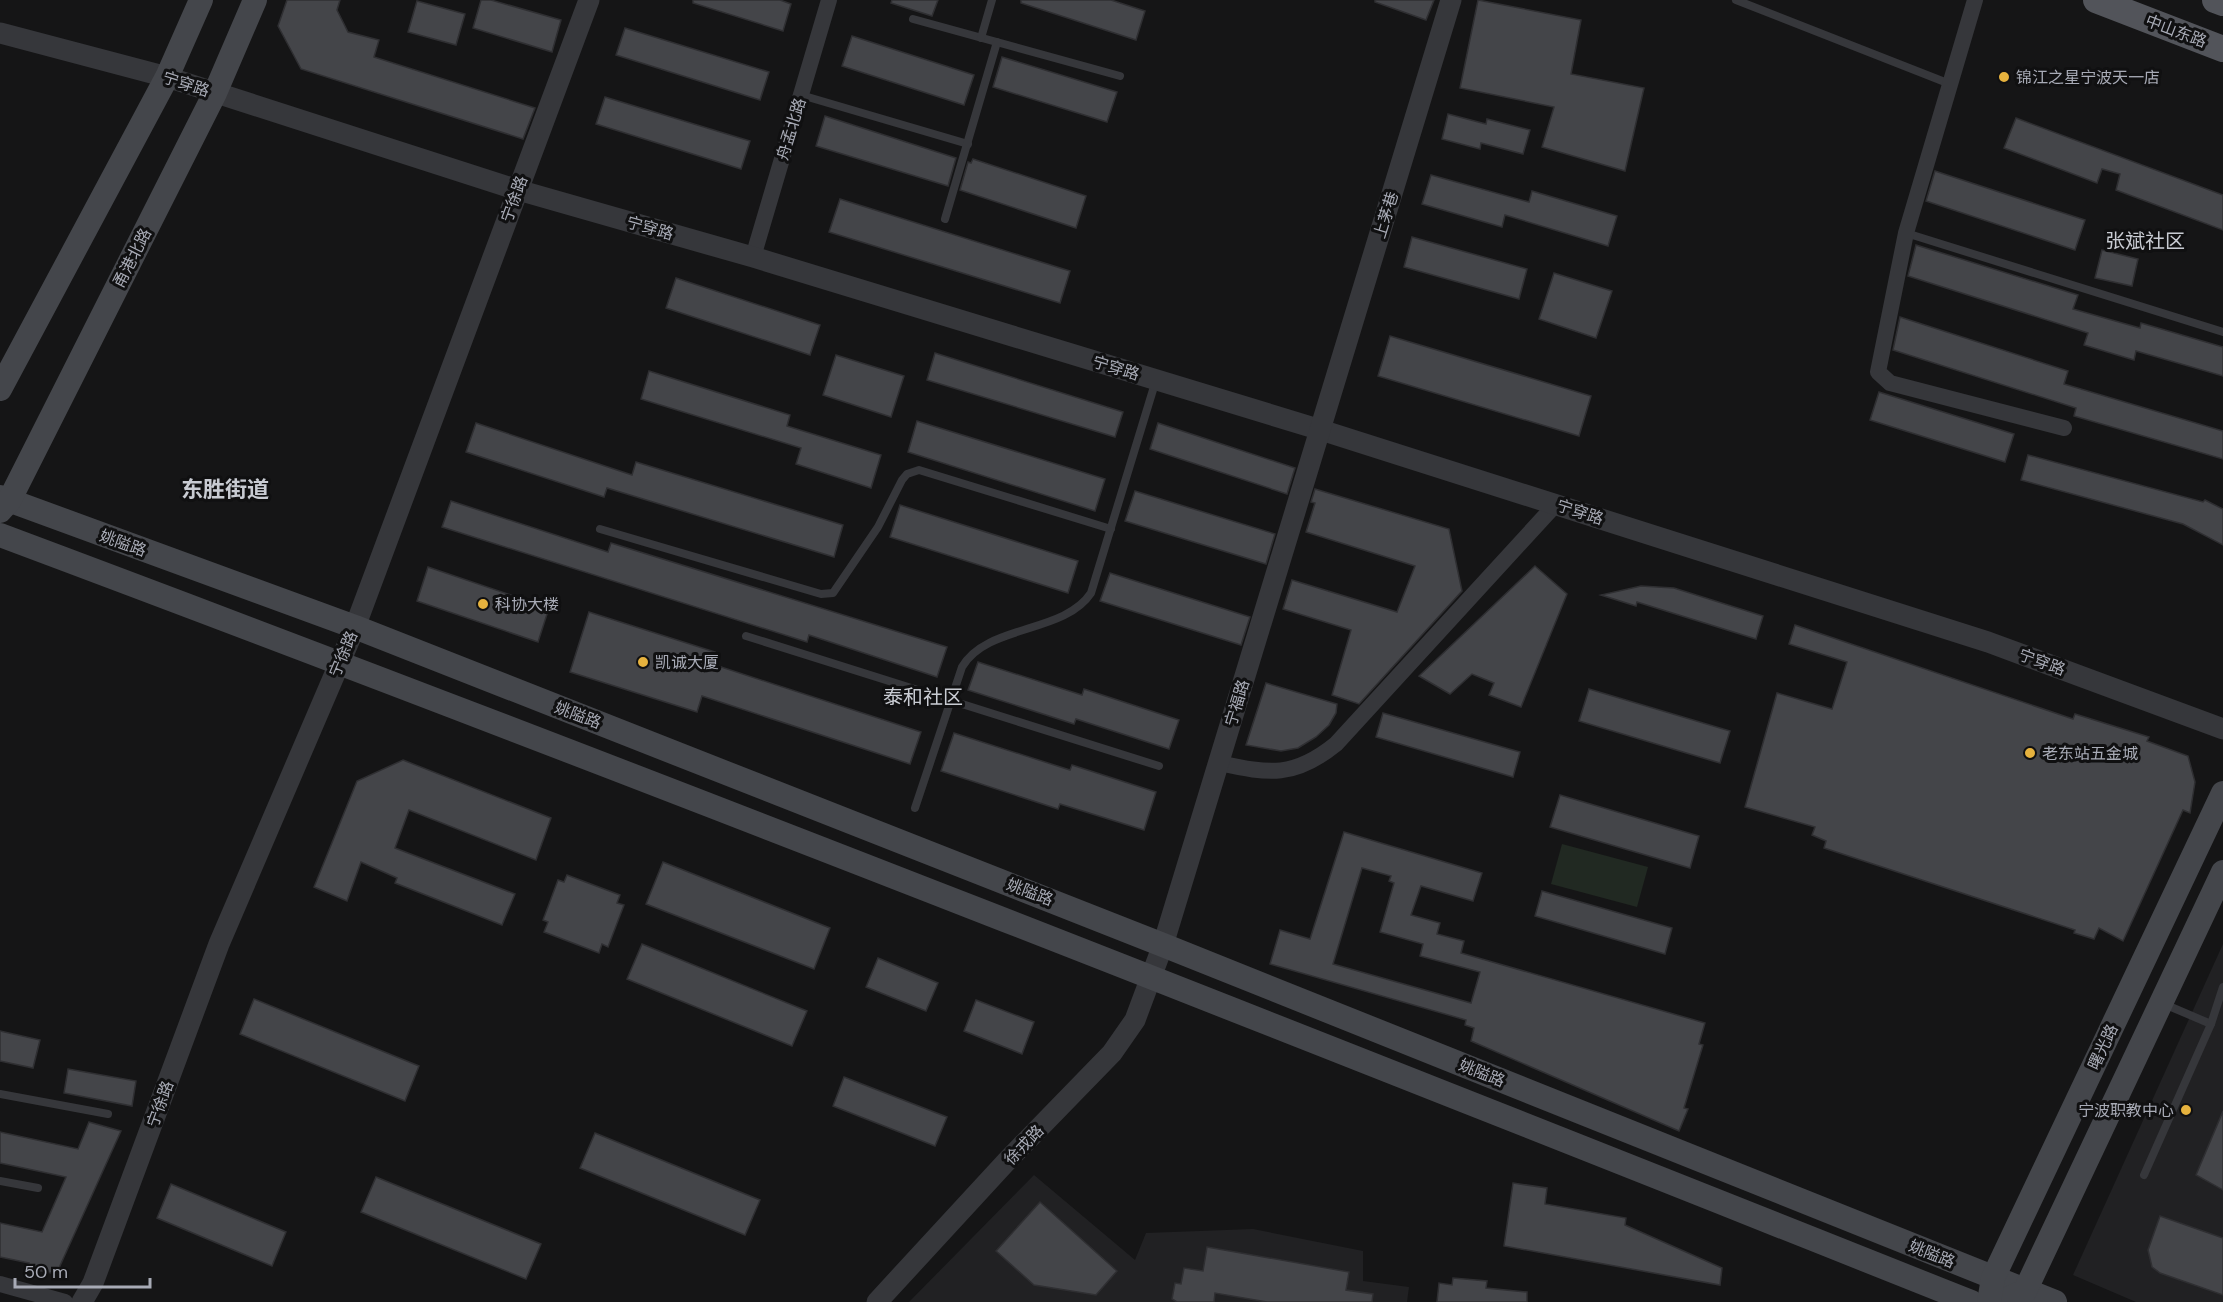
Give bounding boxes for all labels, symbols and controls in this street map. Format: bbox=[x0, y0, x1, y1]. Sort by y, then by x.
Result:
street label: 中山东路 bbox=[2142, 10, 2210, 52]
street label: 宁穿路 bbox=[160, 67, 212, 101]
place label: 锦江之星宁波天一店 bbox=[2016, 67, 2160, 88]
marker: 锦江之星宁波天一店 bbox=[1997, 70, 2011, 84]
street label: 舟孟北路 bbox=[772, 95, 810, 163]
street label: 宁徐路 bbox=[496, 173, 532, 225]
street label: 上茅巷 bbox=[1369, 189, 1403, 241]
street label: 宁穿路 bbox=[624, 211, 676, 245]
street label: 甬港北路 bbox=[108, 225, 156, 291]
district label: 张斌社区 bbox=[2105, 228, 2185, 254]
street label: 宁穿路 bbox=[1090, 351, 1142, 385]
district label: 东胜街道 bbox=[181, 475, 269, 504]
street label: 宁穿路 bbox=[1554, 495, 1606, 529]
street label: 姚隘路 bbox=[97, 525, 149, 561]
place label: 科协大楼 bbox=[495, 594, 559, 615]
marker: 科协大楼 bbox=[476, 597, 490, 611]
street label: 宁徐路 bbox=[324, 628, 362, 680]
street label: 宁穿路 bbox=[2016, 644, 2068, 680]
place label: 凯诚大厦 bbox=[655, 652, 719, 673]
marker: 凯诚大厦 bbox=[636, 655, 650, 669]
street label: 宁福路 bbox=[1220, 677, 1254, 729]
district label: 泰和社区 bbox=[883, 684, 963, 710]
street label: 姚隘路 bbox=[552, 697, 604, 733]
place label: 老东站五金城 bbox=[2042, 743, 2138, 764]
marker: 老东站五金城 bbox=[2023, 746, 2037, 760]
street label: 姚隘路 bbox=[1004, 874, 1056, 910]
street label: 曙光路 bbox=[2083, 1021, 2123, 1073]
street label: 姚隘路 bbox=[1456, 1054, 1508, 1092]
street label: 宁徐路 bbox=[142, 1078, 178, 1130]
place label: 宁波职教中心 bbox=[2078, 1100, 2174, 1121]
marker: 宁波职教中心 bbox=[2179, 1103, 2193, 1117]
street label: 徐戎路 bbox=[1000, 1120, 1048, 1170]
street label: 姚隘路 bbox=[1906, 1235, 1958, 1273]
scale bar bbox=[15, 1251, 150, 1289]
text: 50 m bbox=[24, 1260, 68, 1284]

